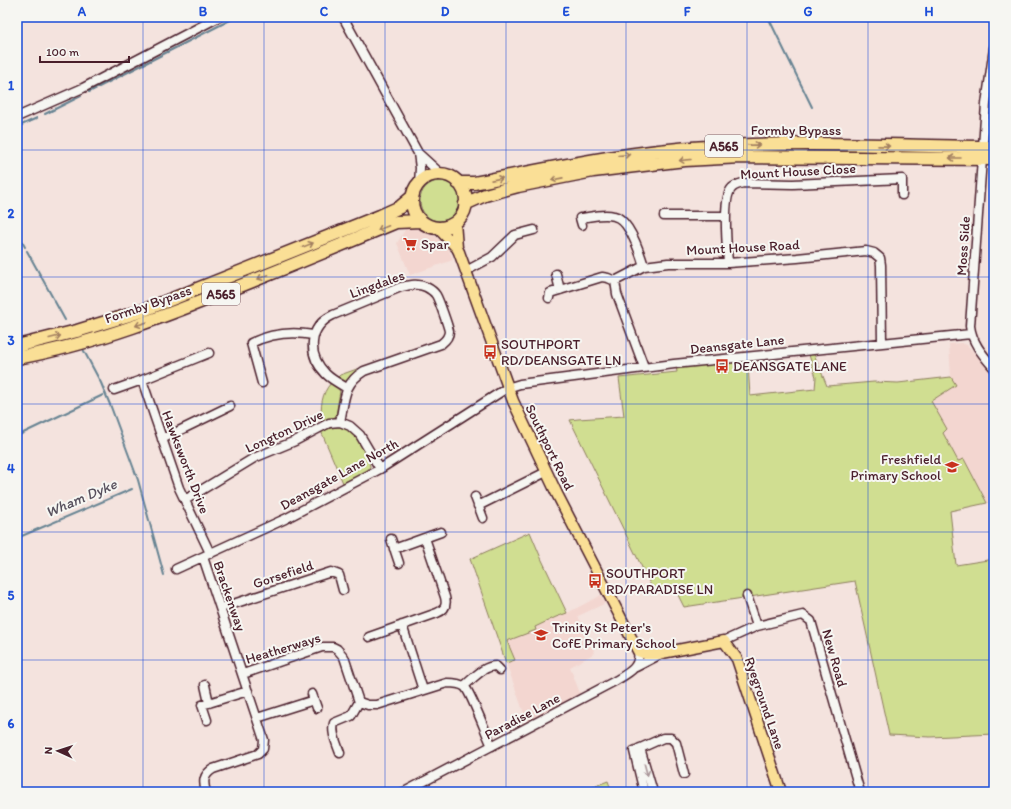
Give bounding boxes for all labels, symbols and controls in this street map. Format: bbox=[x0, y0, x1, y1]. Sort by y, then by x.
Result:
text: A bbox=[77, 4, 87, 19]
text: B bbox=[199, 4, 208, 19]
text: C bbox=[320, 4, 329, 19]
text: D bbox=[441, 4, 450, 19]
text: E bbox=[562, 4, 570, 19]
text: F bbox=[684, 4, 691, 19]
text: G bbox=[804, 4, 813, 19]
text: H bbox=[925, 4, 934, 19]
scale bar bbox=[40, 38, 129, 64]
text: 100 m bbox=[46, 45, 79, 59]
text: 1 bbox=[8, 78, 14, 93]
street label: Formby Bypass bbox=[751, 122, 841, 139]
road number: A565 bbox=[705, 135, 743, 157]
one-way arrow bbox=[747, 141, 760, 149]
one-way arrow bbox=[877, 142, 890, 150]
one-way arrow bbox=[617, 151, 630, 159]
one-way arrow bbox=[949, 154, 962, 162]
one-way arrow bbox=[679, 157, 692, 164]
street label: Mount House Close bbox=[740, 160, 857, 183]
one-way arrow bbox=[490, 174, 503, 182]
one-way arrow bbox=[550, 175, 563, 183]
text: 2 bbox=[8, 206, 15, 221]
street label: Moss Side bbox=[953, 215, 974, 276]
one-way arrow bbox=[377, 224, 389, 232]
supermarket icon: Spar bbox=[402, 236, 418, 252]
place label: Spar bbox=[421, 236, 450, 253]
street label: Mount House Road bbox=[686, 236, 800, 259]
one-way arrow bbox=[302, 240, 314, 248]
street label: Lingdales bbox=[347, 267, 407, 302]
one-way arrow bbox=[257, 273, 269, 281]
street label: Formby Bypass bbox=[103, 282, 194, 327]
road number: A565 bbox=[202, 283, 240, 305]
one-way arrow bbox=[135, 321, 148, 328]
street label: Deansgate Lane bbox=[689, 331, 785, 358]
text: 3 bbox=[7, 333, 15, 348]
one-way arrow bbox=[48, 333, 61, 340]
place label: SOUTHPORT RD/DEANSGATE LN bbox=[501, 336, 621, 369]
bus stop icon: SOUTHPORT RD/DEANSGATE LN bbox=[482, 344, 498, 360]
bus stop icon: DEANSGATE LANE bbox=[714, 358, 730, 374]
place label: DEANSGATE LANE bbox=[733, 358, 847, 375]
street label: Southport Road bbox=[521, 401, 578, 493]
street label: Longton Drive bbox=[243, 406, 326, 457]
street label: Hawksworth Drive bbox=[158, 408, 213, 516]
street label: Deansgate Lane North bbox=[277, 435, 401, 514]
place label: Freshfield Primary School bbox=[851, 451, 942, 484]
school or university icon: Freshfield Primary School bbox=[944, 459, 960, 475]
text: 4 bbox=[7, 461, 15, 476]
water label: Wham Dyke bbox=[43, 475, 120, 521]
street label: Gorsefield bbox=[251, 557, 316, 592]
street label: Brackenway bbox=[210, 559, 250, 634]
place label: SOUTHPORT RD/PARADISE LN bbox=[606, 565, 713, 598]
bus stop icon: SOUTHPORT RD/PARADISE LN bbox=[587, 573, 603, 589]
text: 5 bbox=[8, 588, 15, 603]
place label: Trinity St Peter's CofE Primary School bbox=[552, 619, 676, 652]
school or university icon: Trinity St Peter's CofE Primary School bbox=[533, 627, 549, 643]
street label: New Road bbox=[818, 627, 851, 689]
street label: Heatherways bbox=[244, 629, 323, 668]
street label: Ryeground Lane bbox=[741, 655, 788, 752]
street label: Paradise Lane bbox=[482, 689, 563, 743]
text: 6 bbox=[8, 716, 15, 731]
north arrow bbox=[38, 731, 78, 771]
text: N bbox=[42, 746, 55, 755]
one-way arrow bbox=[643, 763, 651, 776]

